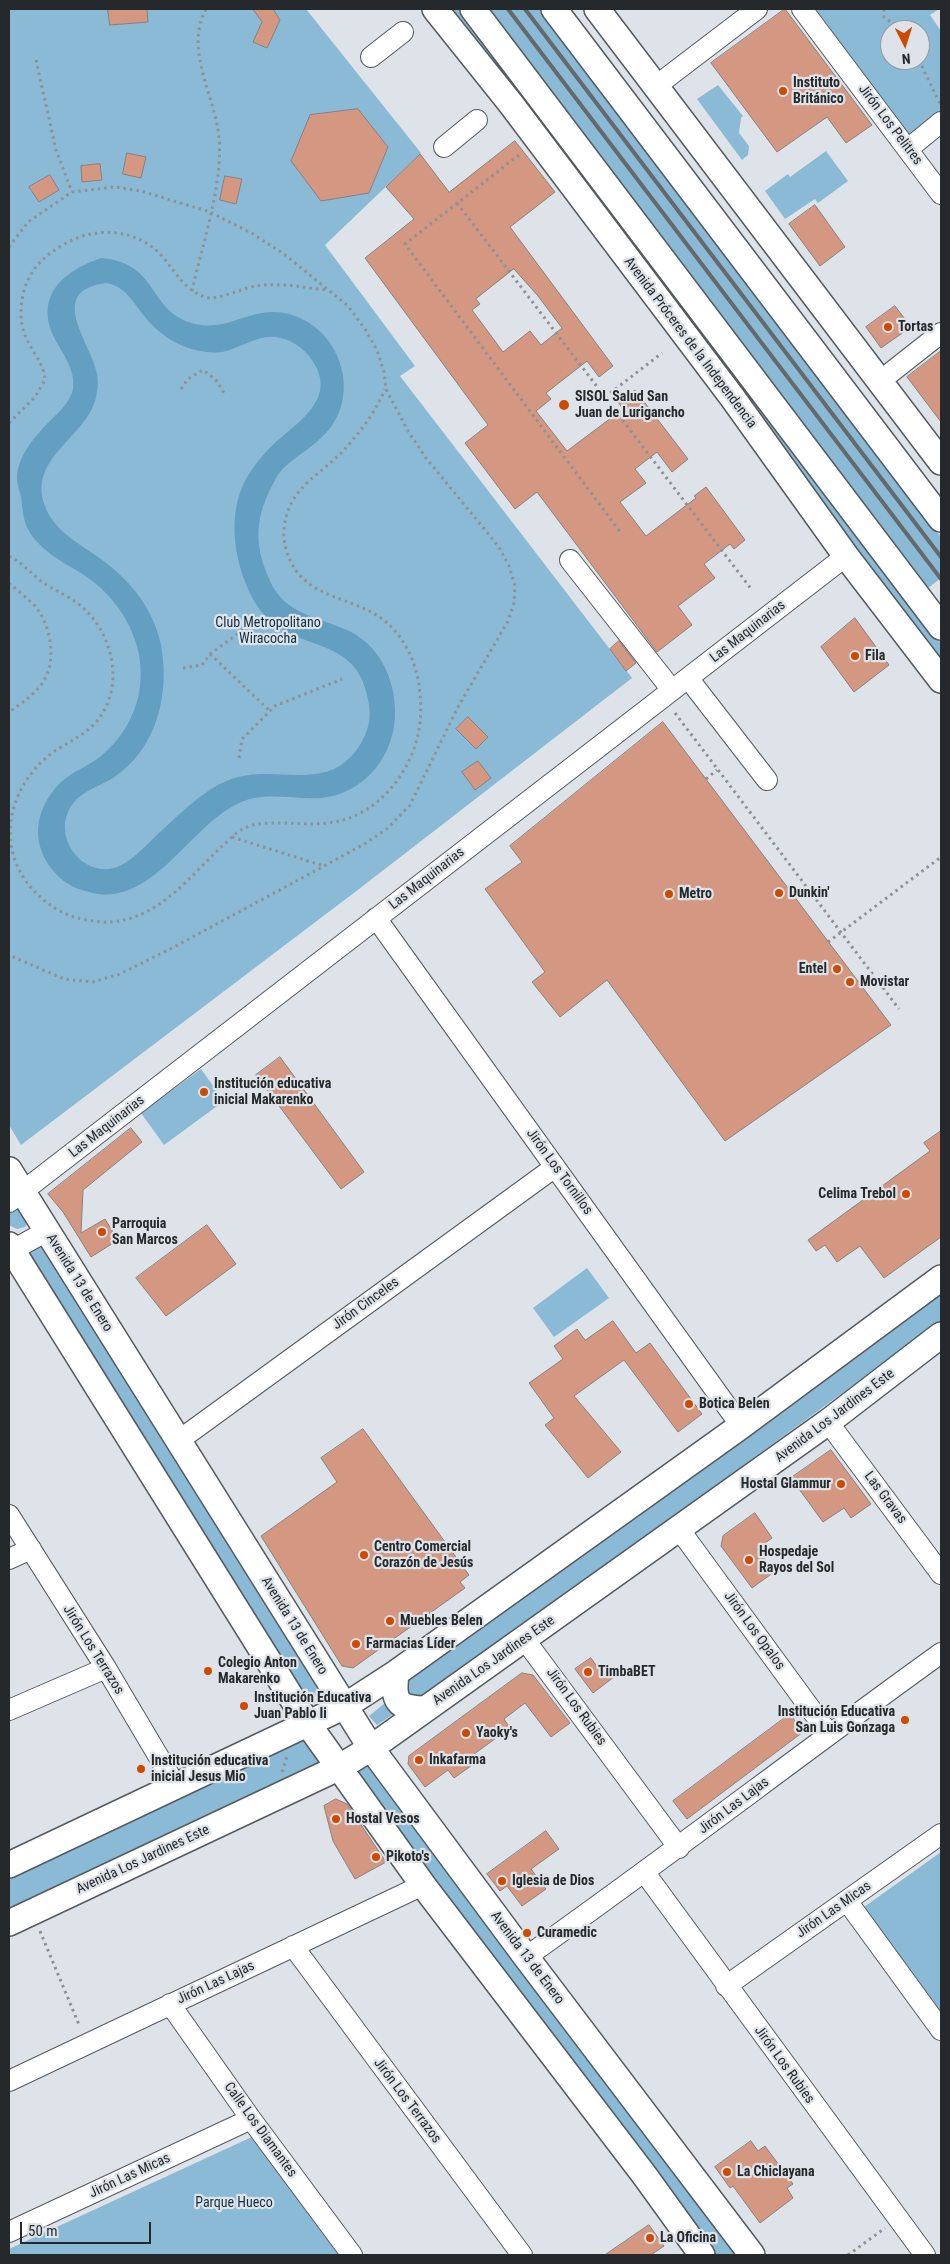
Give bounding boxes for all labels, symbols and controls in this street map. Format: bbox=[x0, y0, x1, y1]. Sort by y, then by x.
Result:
north arrow bbox=[880, 20, 930, 70]
text: N bbox=[901, 51, 911, 67]
place label: Instituto Británico bbox=[793, 75, 844, 108]
street label: Jirón Los Pelitres bbox=[854, 81, 926, 169]
marker: Instituto Británico bbox=[777, 85, 789, 97]
street label: Avenida Próceres de la Independencia bbox=[620, 254, 760, 432]
place label: Tortas bbox=[898, 319, 933, 335]
marker: Tortas bbox=[882, 321, 894, 333]
place label: SISOL Salud San Juan de Lurigancho bbox=[575, 389, 685, 422]
marker: SISOL Salud San Juan de Lurigancho bbox=[557, 398, 571, 412]
street label: Las Maquinarias bbox=[707, 597, 789, 667]
park label: Club Metropolitano Wiracocha bbox=[215, 615, 321, 648]
place label: Fila bbox=[865, 648, 885, 664]
marker: Fila bbox=[849, 650, 861, 662]
street label: Las Maquinarias bbox=[386, 844, 468, 914]
place label: Dunkin' bbox=[789, 885, 830, 901]
place label: Metro bbox=[679, 886, 712, 902]
marker: Dunkin' bbox=[773, 887, 785, 899]
marker: Metro bbox=[663, 888, 675, 900]
place label: Entel bbox=[799, 961, 827, 977]
marker: Entel bbox=[831, 963, 843, 975]
place label: Movistar bbox=[860, 974, 909, 990]
marker: Movistar bbox=[844, 976, 856, 988]
place label: Institución educativa inicial Makarenko bbox=[214, 1076, 331, 1108]
marker: Institución educativa inicial Makarenko bbox=[198, 1086, 210, 1098]
street label: Las Maquinarias bbox=[66, 1092, 148, 1162]
street label: Jirón Los Tornillos bbox=[522, 1126, 596, 1218]
place label: Celima Trebol bbox=[818, 1186, 896, 1202]
marker: Celima Trebol bbox=[900, 1188, 912, 1200]
place label: Parroquia San Marcos bbox=[112, 1216, 178, 1248]
marker: Parroquia San Marcos bbox=[96, 1226, 108, 1238]
street label: Avenida 13 de Enero bbox=[42, 1231, 116, 1335]
street label: Jirón Cinceles bbox=[329, 1274, 403, 1334]
street label: Avenida Los Jardines Este bbox=[772, 1366, 898, 1466]
place label: Botica Belen bbox=[699, 1396, 770, 1412]
marker: Botica Belen bbox=[683, 1398, 695, 1410]
street label: Las Gravas bbox=[860, 1469, 910, 1527]
place label: Hostal Glammur bbox=[741, 1476, 831, 1492]
marker: Hostal Glammur bbox=[835, 1478, 847, 1490]
place label: Centro Comercial Corazón de Jesús bbox=[374, 1539, 473, 1571]
place label: Hospedaje Rayos del Sol bbox=[759, 1544, 834, 1576]
marker: Centro Comercial Corazón de Jesús bbox=[358, 1549, 370, 1561]
marker: Hospedaje Rayos del Sol bbox=[743, 1554, 755, 1566]
street label: Avenida 13 de Enero bbox=[257, 1574, 331, 1678]
street label: Jirón Los Opalos bbox=[720, 1588, 788, 1674]
street label: Jirón Los Terrazos bbox=[59, 1602, 127, 1698]
place label: Muebles Belen bbox=[400, 1613, 483, 1629]
street label: Avenida Los Jardines Este bbox=[430, 1613, 558, 1709]
marker: Muebles Belen bbox=[384, 1615, 396, 1627]
place label: Farmacias Líder bbox=[366, 1636, 455, 1652]
marker: Farmacias Líder bbox=[350, 1638, 362, 1650]
place label: Colegio Anton Makarenko bbox=[218, 1655, 297, 1688]
place label: TimbaBET bbox=[598, 1664, 655, 1680]
marker: Colegio Anton Makarenko bbox=[202, 1665, 214, 1677]
street label: Jirón Los Rubies bbox=[542, 1665, 610, 1749]
marker: TimbaBET bbox=[582, 1666, 594, 1678]
place label: Institución Educativa Juan Pablo Ii bbox=[254, 1690, 371, 1722]
marker: Institución Educativa Juan Pablo Ii bbox=[238, 1700, 250, 1712]
place label: Institución Educativa San Luis Gonzaga bbox=[778, 1704, 895, 1736]
marker: Institución Educativa San Luis Gonzaga bbox=[899, 1714, 911, 1726]
place label: Yaoky's bbox=[476, 1725, 518, 1741]
marker: Yaoky's bbox=[460, 1727, 472, 1739]
place label: Inkafarma bbox=[429, 1752, 486, 1768]
place label: Institución educativa inicial Jesus Mio bbox=[151, 1753, 268, 1785]
marker: Inkafarma bbox=[413, 1754, 425, 1766]
marker: Institución educativa inicial Jesus Mio bbox=[135, 1763, 147, 1775]
street label: Jirón Las Lajas bbox=[696, 1774, 772, 1838]
place label: Hostal Vesos bbox=[346, 1811, 420, 1827]
marker: Hostal Vesos bbox=[330, 1813, 342, 1825]
street label: Avenida Los Jardines Este bbox=[74, 1822, 212, 1898]
place label: Pikoto's bbox=[386, 1849, 430, 1865]
marker: Pikoto's bbox=[370, 1851, 382, 1863]
place label: Iglesia de Dios bbox=[512, 1873, 594, 1889]
marker: Iglesia de Dios bbox=[496, 1875, 508, 1887]
street label: Jirón Las Micas bbox=[793, 1878, 875, 1942]
street label: Avenida 13 de Enero bbox=[487, 1908, 567, 2008]
place label: Curamedic bbox=[537, 1925, 597, 1941]
marker: Curamedic bbox=[521, 1927, 533, 1939]
street label: Jirón Las Lajas bbox=[175, 1958, 257, 2008]
street label: Jirón Los Rubies bbox=[750, 2023, 818, 2107]
street label: Jirón Los Terrazos bbox=[370, 2055, 444, 2147]
street label: Calle Los Diamantes bbox=[220, 2079, 300, 2181]
street label: Jirón Las Micas bbox=[87, 2150, 173, 2202]
place label: La Chiclayana bbox=[737, 2164, 815, 2180]
marker: La Chiclayana bbox=[721, 2166, 733, 2178]
park label: Parque Hueco bbox=[195, 2195, 273, 2211]
scale bar bbox=[22, 2212, 154, 2244]
text: 50 m bbox=[28, 2222, 58, 2240]
place label: La Oficina bbox=[660, 2230, 716, 2246]
marker: La Oficina bbox=[644, 2232, 656, 2244]

